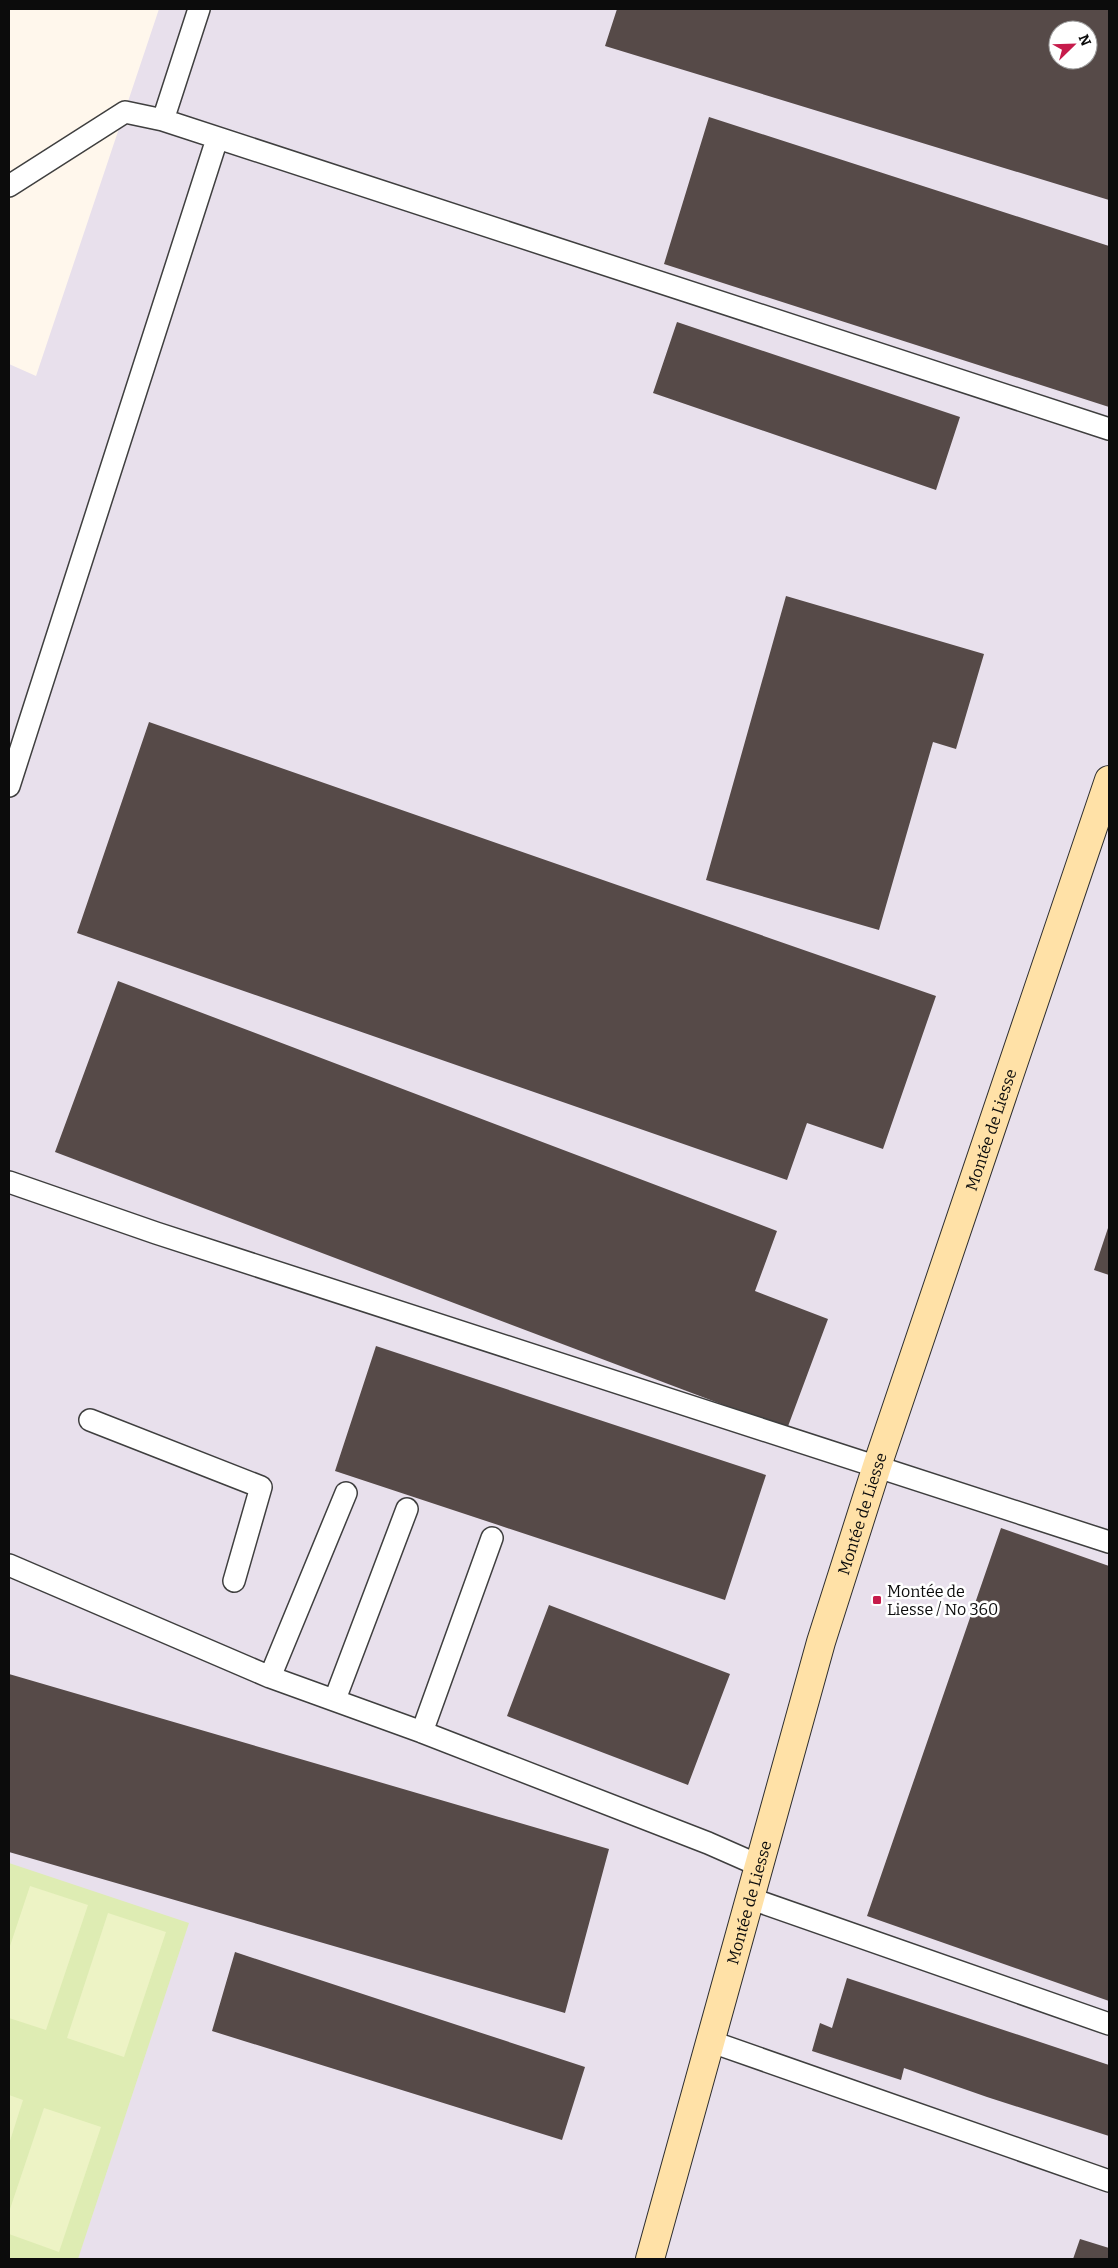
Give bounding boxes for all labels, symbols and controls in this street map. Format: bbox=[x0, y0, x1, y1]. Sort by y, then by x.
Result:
north arrow bbox=[1048, 20, 1098, 70]
text: N bbox=[1075, 32, 1095, 49]
street label: Montée de Liesse bbox=[961, 1066, 1020, 1193]
street label: Montée de Liesse bbox=[833, 1450, 890, 1577]
place label: Montée de Liesse / No 360 bbox=[887, 1582, 998, 1619]
marker: Montée de Liesse / No 360 bbox=[871, 1594, 883, 1606]
street label: Montée de Liesse bbox=[723, 1839, 775, 1966]

